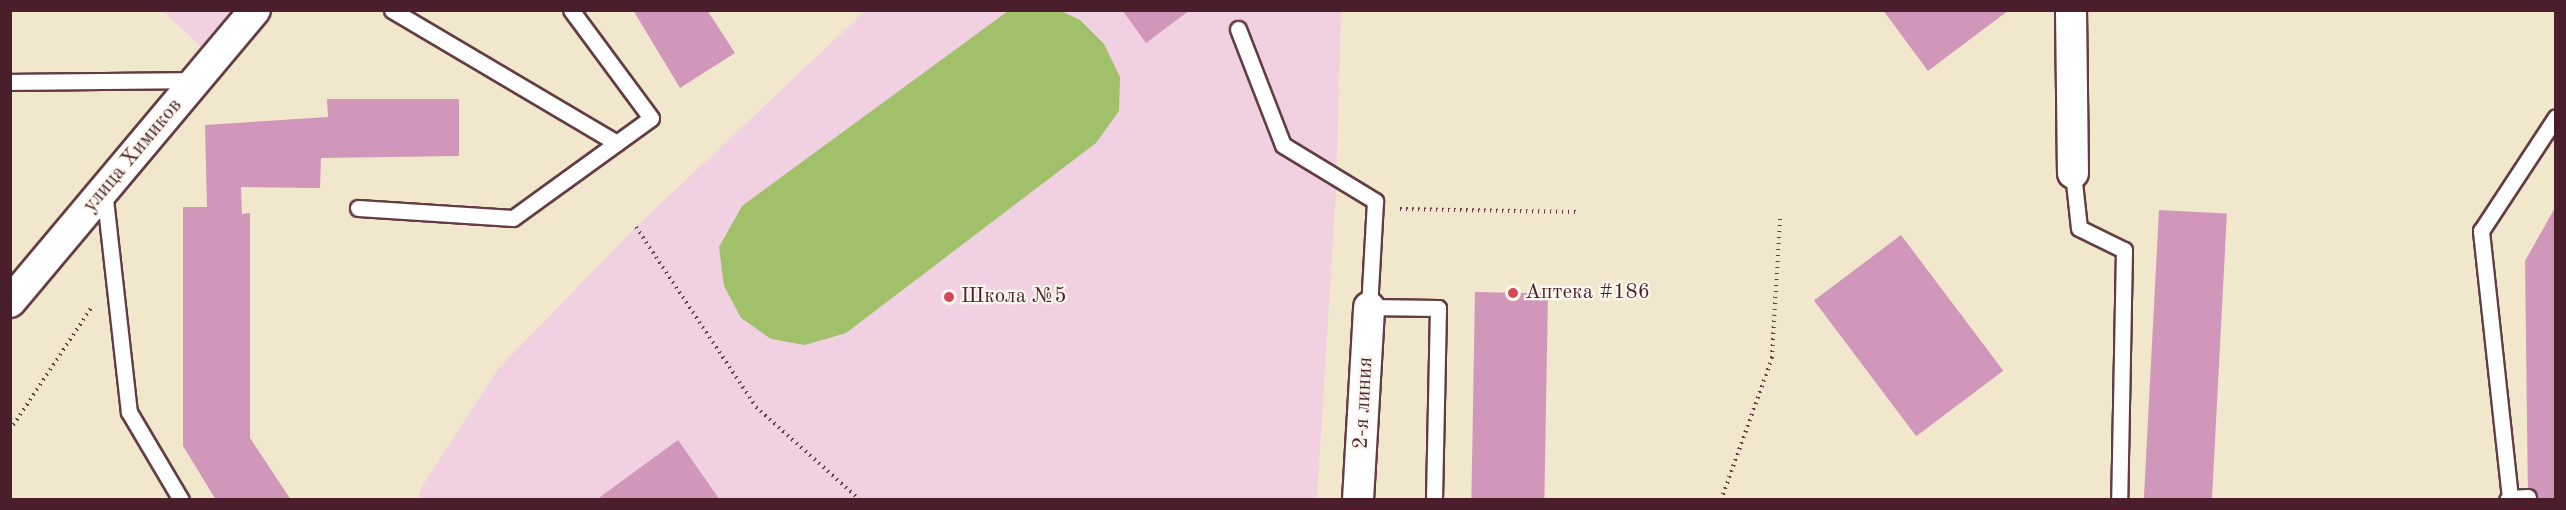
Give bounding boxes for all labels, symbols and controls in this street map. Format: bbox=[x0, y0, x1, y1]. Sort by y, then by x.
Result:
street label: улица Химиков bbox=[78, 94, 188, 218]
place label: Аптека #186 bbox=[1525, 280, 1650, 306]
place label: Школа №5 bbox=[961, 284, 1067, 310]
marker: Аптека #186 bbox=[1506, 286, 1520, 300]
marker: Школа №5 bbox=[942, 290, 956, 304]
street label: 2-я линия bbox=[1349, 356, 1379, 450]

